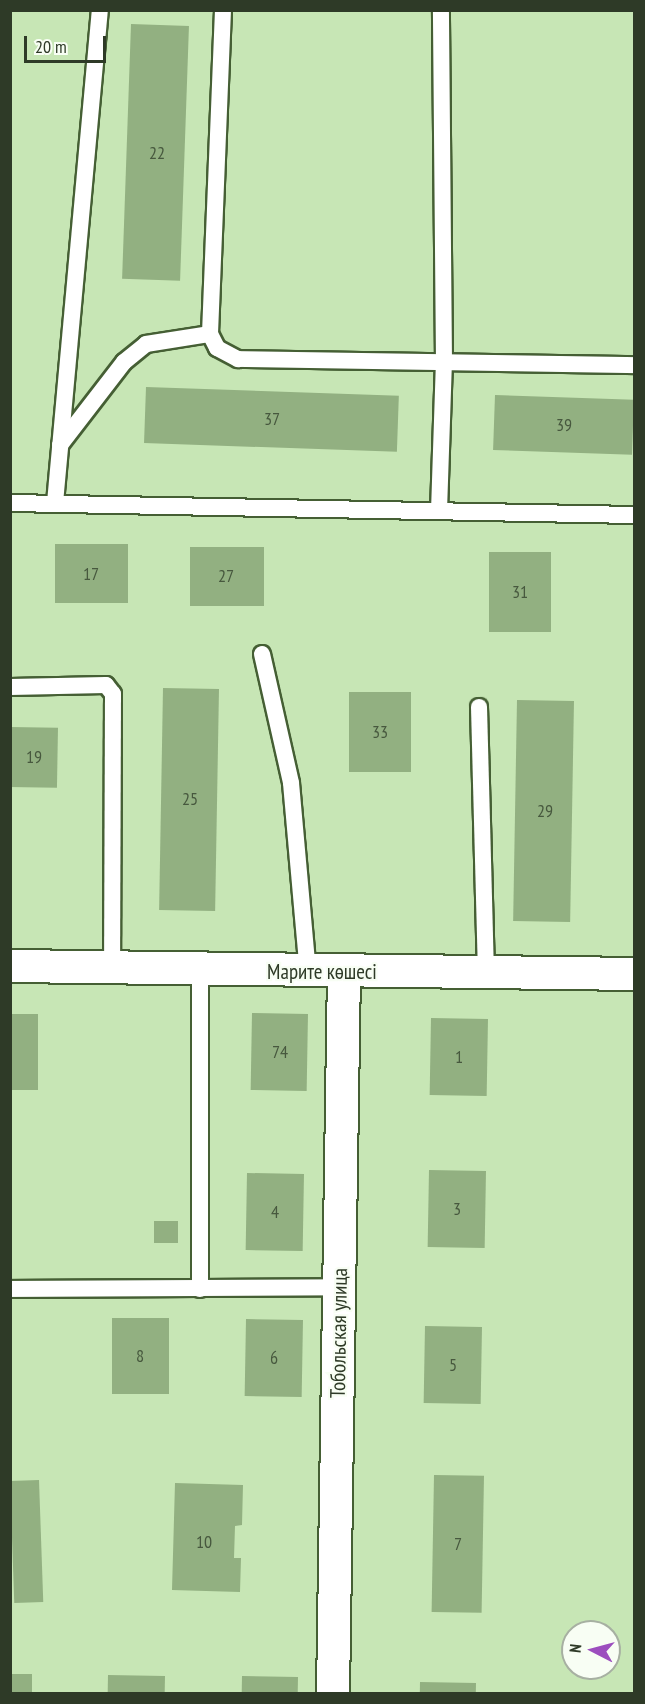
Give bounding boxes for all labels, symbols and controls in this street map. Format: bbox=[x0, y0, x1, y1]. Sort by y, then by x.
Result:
scale bar bbox=[27, 24, 110, 62]
text: 20 m bbox=[35, 35, 67, 58]
house number: 22 bbox=[149, 142, 165, 164]
house number: 37 bbox=[264, 408, 280, 430]
house number: 39 bbox=[556, 414, 572, 436]
house number: 17 bbox=[83, 563, 99, 585]
house number: 27 bbox=[218, 565, 234, 587]
house number: 31 bbox=[512, 581, 528, 603]
house number: 33 bbox=[372, 721, 388, 743]
house number: 19 bbox=[26, 746, 42, 768]
house number: 25 bbox=[182, 788, 198, 810]
house number: 29 bbox=[537, 800, 553, 822]
street label: Марите көшесі bbox=[267, 959, 377, 985]
house number: 74 bbox=[272, 1041, 288, 1063]
house number: 1 bbox=[455, 1046, 463, 1068]
house number: 3 bbox=[453, 1198, 461, 1220]
house number: 4 bbox=[271, 1201, 279, 1223]
street label: Тобольская улица bbox=[325, 1268, 353, 1398]
house number: 8 bbox=[136, 1345, 144, 1367]
house number: 6 bbox=[270, 1347, 278, 1369]
house number: 5 bbox=[449, 1354, 457, 1376]
house number: 10 bbox=[196, 1531, 212, 1553]
house number: 7 bbox=[454, 1533, 462, 1555]
north arrow bbox=[561, 1620, 621, 1680]
text: N bbox=[565, 1643, 585, 1654]

